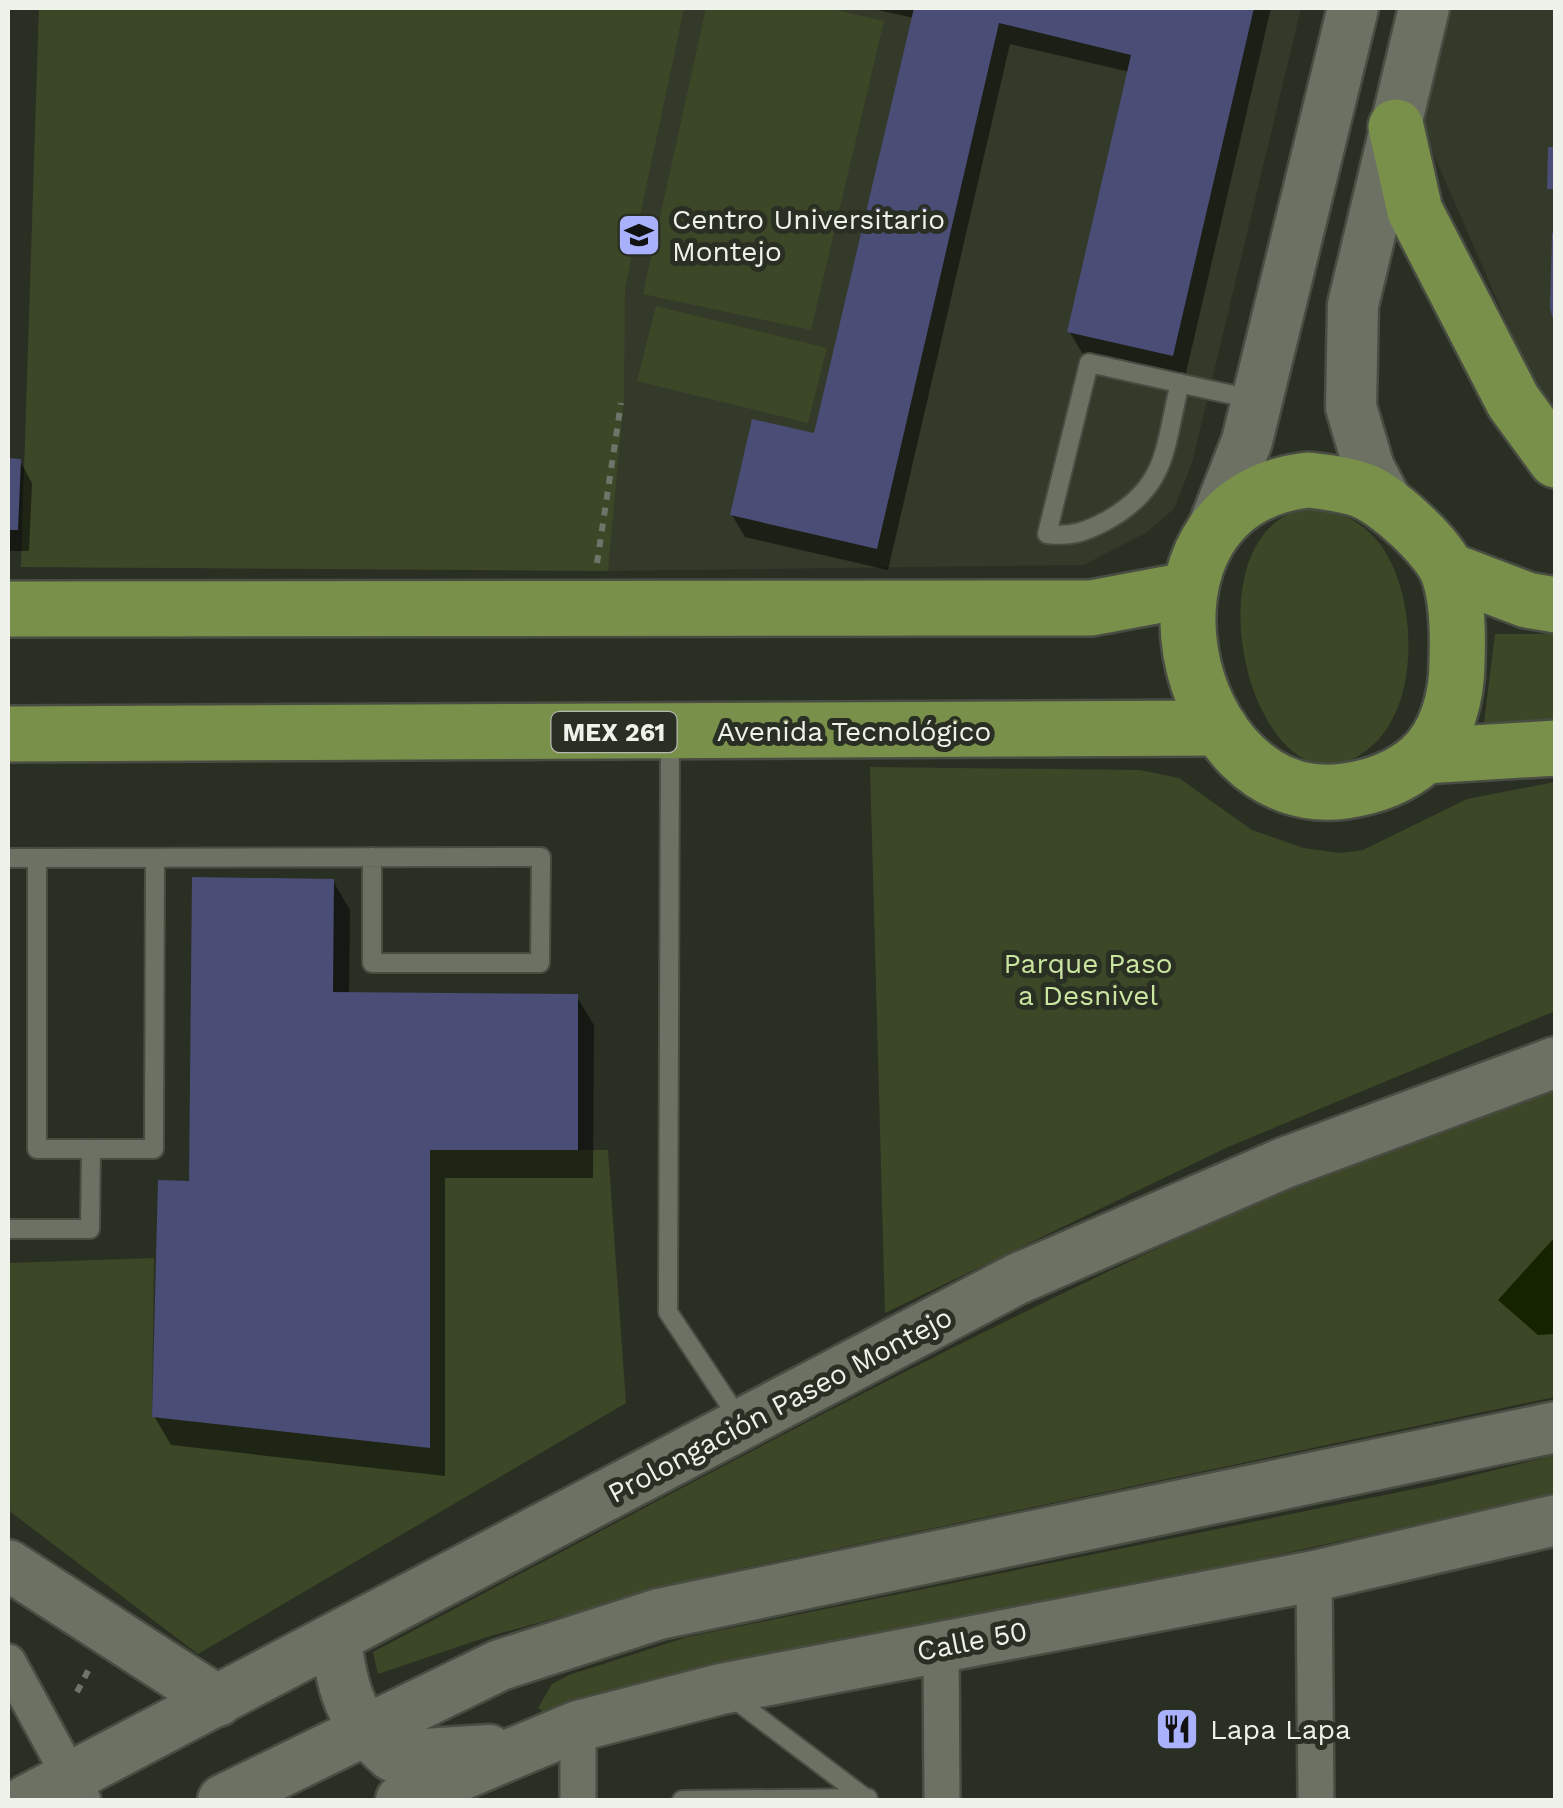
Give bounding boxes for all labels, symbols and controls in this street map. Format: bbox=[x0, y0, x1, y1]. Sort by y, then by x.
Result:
place label: Centro Universitario Montejo bbox=[672, 203, 945, 268]
school or university icon: Centro Universitario Montejo bbox=[616, 212, 662, 258]
road number: MEX 261 bbox=[552, 712, 676, 752]
street label: Avenida Tecnológico bbox=[717, 715, 991, 748]
park label: Parque Paso a Desnivel bbox=[1004, 947, 1172, 1012]
street label: Prolongación Paseo Montejo bbox=[602, 1300, 958, 1510]
street label: Calle 50 bbox=[914, 1614, 1030, 1668]
restaurant icon: Lapa Lapa bbox=[1154, 1706, 1200, 1752]
place label: Lapa Lapa bbox=[1210, 1713, 1351, 1746]

